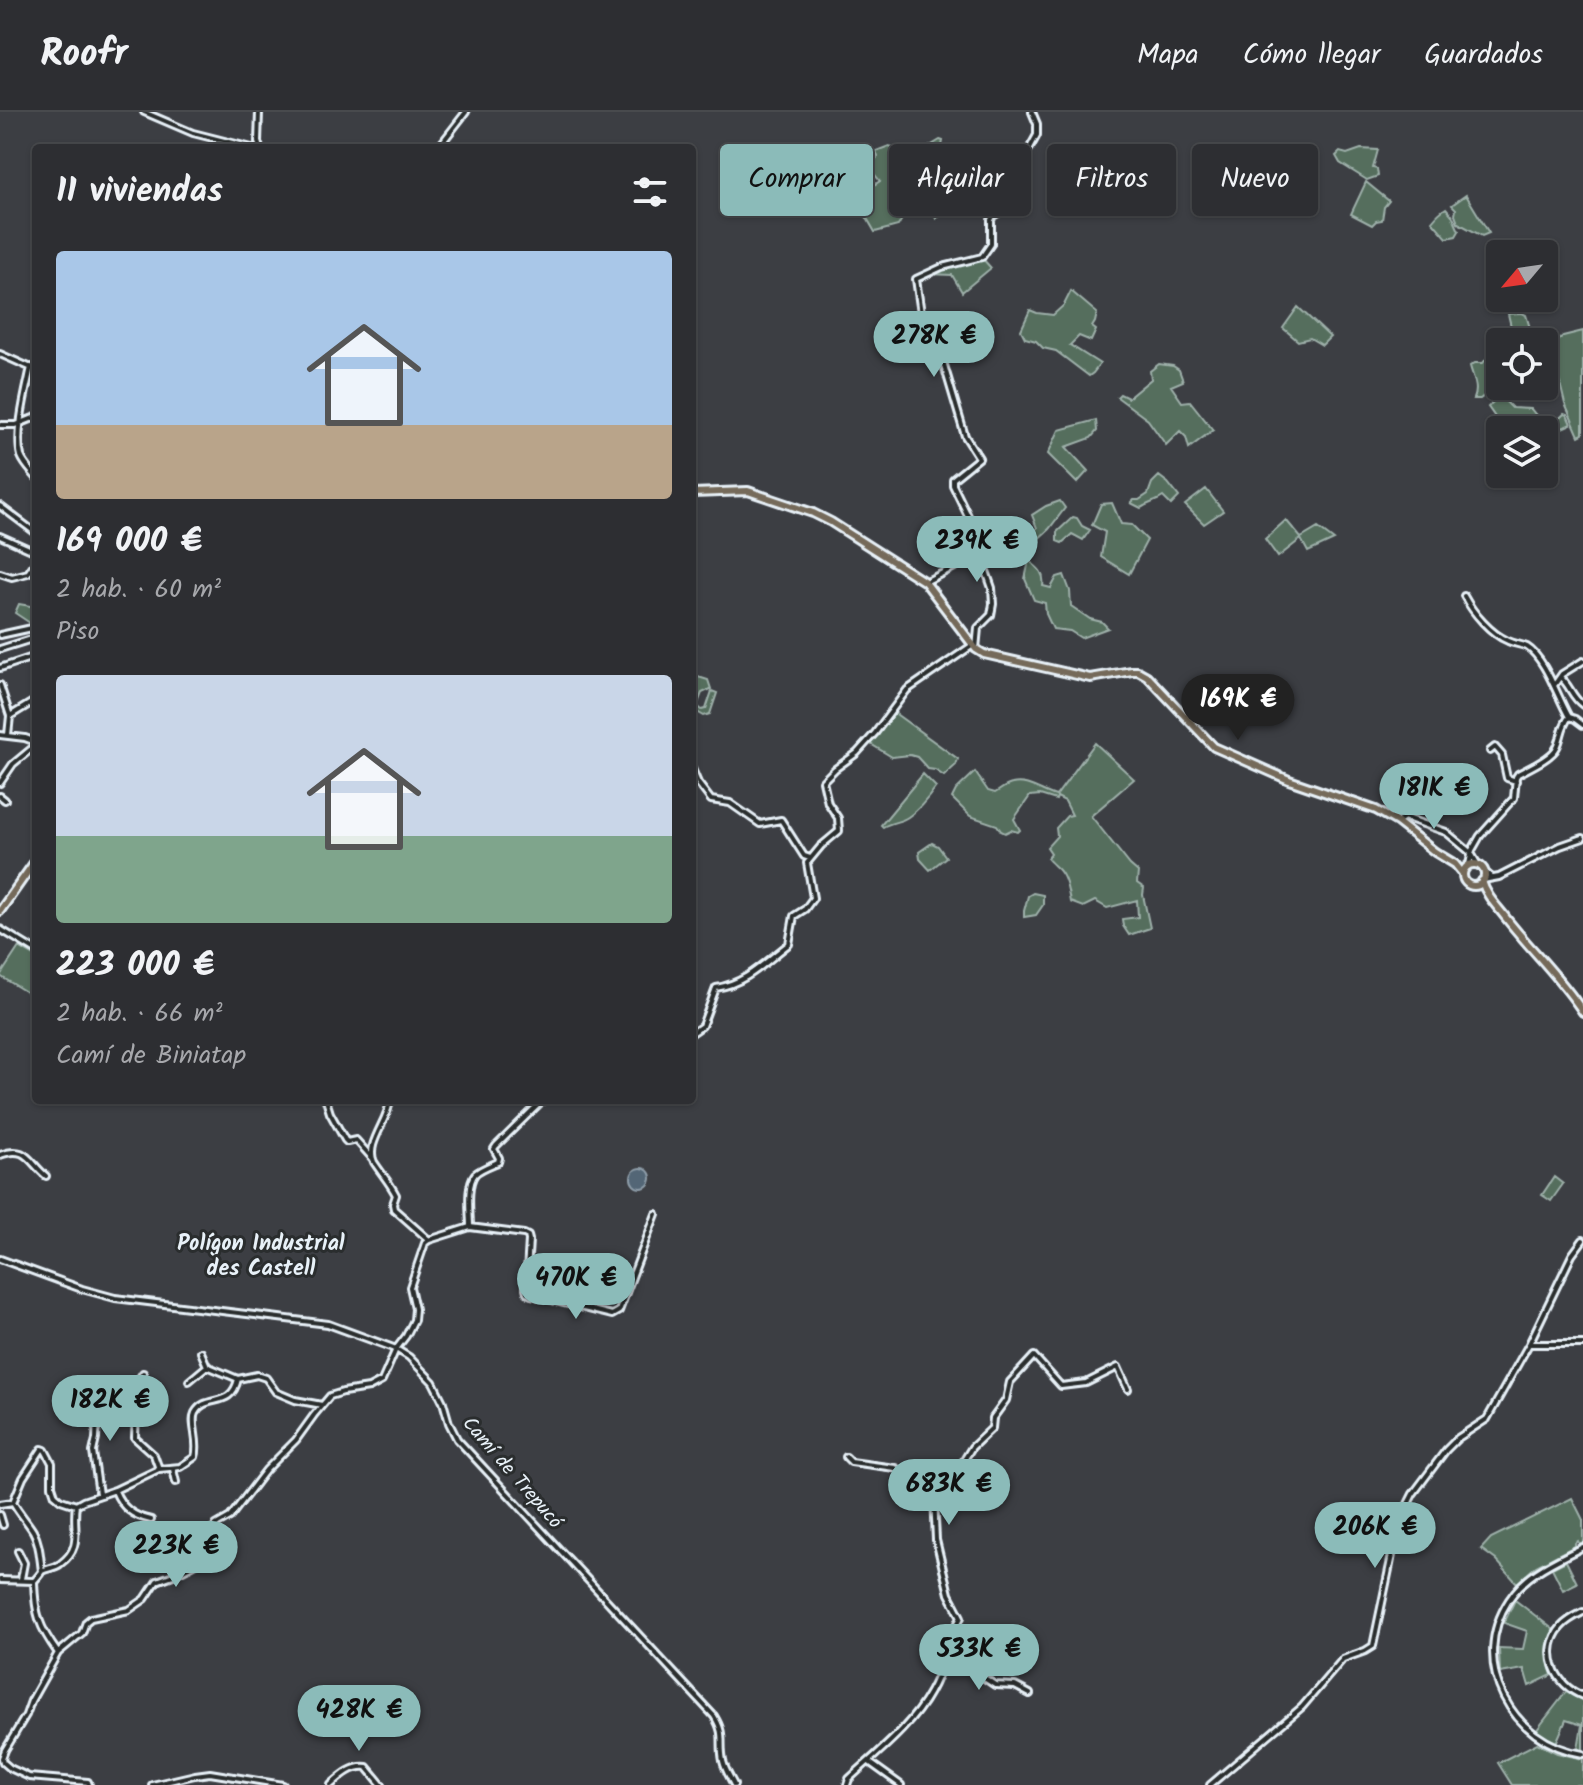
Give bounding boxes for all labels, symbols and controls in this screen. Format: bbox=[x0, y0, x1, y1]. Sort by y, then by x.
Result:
text: Roofr bbox=[40, 25, 128, 85]
text: Mapa bbox=[1137, 33, 1199, 78]
text: Cómo llegar bbox=[1243, 33, 1380, 78]
text: Guardados bbox=[1424, 33, 1543, 78]
chip: Comprar bbox=[720, 144, 873, 216]
chip: Alquilar bbox=[889, 144, 1031, 216]
chip: Filtros bbox=[1047, 144, 1176, 216]
chip: Nuevo bbox=[1192, 144, 1318, 216]
text: 11 viviendas bbox=[56, 165, 223, 219]
icon: filters bbox=[628, 170, 672, 214]
north arrow bbox=[1486, 240, 1558, 312]
map controls bbox=[1486, 240, 1558, 488]
icon: home bbox=[292, 303, 436, 447]
pin: 278K € bbox=[869, 311, 999, 379]
text: 278K € bbox=[892, 316, 976, 358]
button: locate bbox=[1486, 328, 1558, 400]
button: layers bbox=[1486, 416, 1558, 488]
text: 169 000 € bbox=[56, 515, 202, 569]
pin: 239K € bbox=[912, 516, 1042, 584]
text: 239K € bbox=[935, 521, 1019, 563]
text: 2 hab. · 60 m² bbox=[56, 569, 221, 611]
text: Piso bbox=[56, 611, 99, 653]
pin: 169K € bbox=[1173, 674, 1303, 742]
text: 169K € bbox=[1199, 679, 1277, 721]
icon: home bbox=[292, 727, 436, 871]
pin: 181K € bbox=[1369, 763, 1499, 831]
text: 181K € bbox=[1397, 768, 1471, 810]
text: 223 000 € bbox=[56, 939, 214, 993]
text: 2 hab. · 66 m² bbox=[56, 993, 223, 1035]
text: Camí de Biniatap bbox=[56, 1035, 246, 1077]
district label: Polígon Industrial des Castell bbox=[177, 1227, 345, 1287]
pin: 470K € bbox=[511, 1253, 641, 1321]
text: 470K € bbox=[535, 1258, 617, 1300]
pin: 182K € bbox=[45, 1375, 175, 1443]
text: 182K € bbox=[70, 1380, 150, 1422]
street label: Camí de Trepucó bbox=[453, 1410, 570, 1538]
pin: 683K € bbox=[884, 1459, 1014, 1527]
text: 683K € bbox=[906, 1464, 992, 1506]
pin: 206K € bbox=[1310, 1502, 1440, 1570]
text: 206K € bbox=[1333, 1507, 1417, 1549]
pin: 223K € bbox=[111, 1521, 241, 1589]
text: 223K € bbox=[133, 1526, 219, 1568]
pin: 533K € bbox=[914, 1624, 1044, 1692]
text: 533K € bbox=[937, 1629, 1021, 1671]
pin: 428K € bbox=[294, 1685, 424, 1753]
text: 428K € bbox=[316, 1690, 402, 1732]

